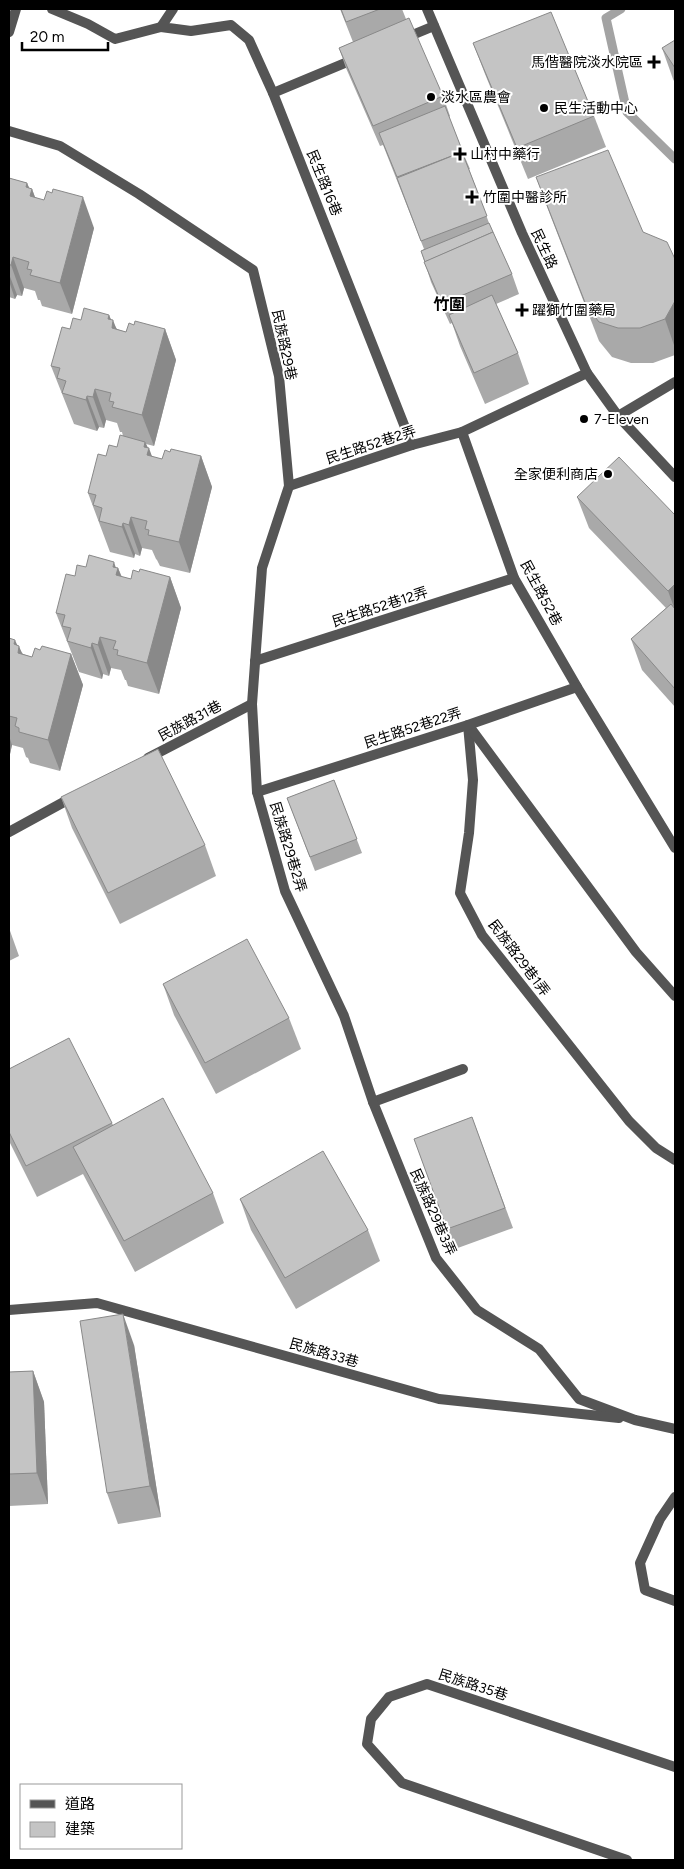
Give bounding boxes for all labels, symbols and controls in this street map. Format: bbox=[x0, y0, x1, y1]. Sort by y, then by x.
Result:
scale bar bbox=[22, 20, 109, 52]
text: 20 m bbox=[30, 28, 64, 46]
place label: 馬偕醫院淡水院區 bbox=[531, 54, 643, 71]
marker: 馬偕醫院淡水院區 bbox=[647, 55, 661, 69]
place label: 淡水區農會 bbox=[441, 89, 511, 106]
marker: 淡水區農會 bbox=[425, 91, 437, 103]
place label: 民生活動中心 bbox=[554, 100, 638, 117]
marker: 民生活動中心 bbox=[538, 102, 550, 114]
place label: 山村中藥行 bbox=[470, 146, 540, 163]
street label: 民生路16巷 bbox=[303, 147, 345, 219]
marker: 山村中藥行 bbox=[454, 148, 466, 160]
place label: 竹圍中醫診所 bbox=[483, 189, 567, 206]
marker: 竹圍中醫診所 bbox=[465, 190, 479, 204]
street label: 民生路 bbox=[527, 226, 561, 272]
district label: 竹圍 bbox=[433, 295, 465, 314]
place label: 躍獅竹圍藥局 bbox=[532, 302, 616, 319]
marker: 躍獅竹圍藥局 bbox=[516, 304, 528, 316]
street label: 民族路29巷 bbox=[268, 308, 300, 382]
place label: 7-Eleven bbox=[594, 411, 649, 428]
marker: 7-Eleven bbox=[578, 413, 590, 425]
street label: 民生路52巷2弄 bbox=[324, 422, 418, 468]
place label: 全家便利商店 bbox=[514, 466, 598, 483]
marker: 全家便利商店 bbox=[602, 468, 614, 480]
street label: 民生路52巷 bbox=[517, 557, 565, 629]
street label: 民生路52巷12弄 bbox=[330, 584, 430, 630]
street label: 民族路31巷 bbox=[155, 697, 225, 745]
street label: 民生路52巷22弄 bbox=[362, 704, 464, 752]
street label: 民族路29巷2弄 bbox=[266, 800, 310, 894]
street label: 民族路29巷1弄 bbox=[485, 916, 553, 1000]
street label: 民族路29巷3弄 bbox=[406, 1166, 460, 1258]
street label: 民族路33巷 bbox=[287, 1335, 361, 1371]
street label: 民族路35巷 bbox=[436, 1666, 510, 1704]
legend bbox=[20, 1784, 182, 1849]
text: 道路 bbox=[65, 1795, 95, 1813]
text: 建築 bbox=[65, 1820, 95, 1838]

